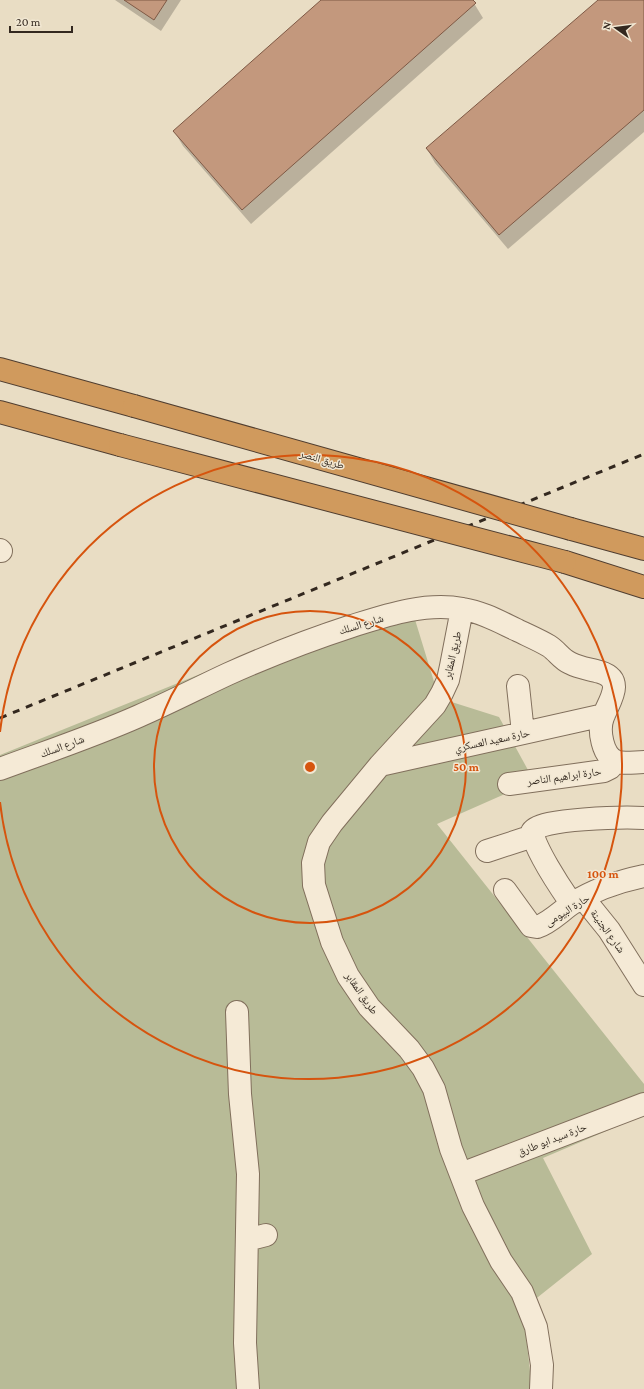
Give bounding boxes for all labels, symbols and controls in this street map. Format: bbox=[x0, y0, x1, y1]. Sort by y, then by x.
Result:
scale bar bbox=[10, 8, 72, 34]
north arrow bbox=[596, 8, 636, 48]
text: 20 m bbox=[16, 15, 41, 29]
text: N bbox=[600, 20, 613, 31]
street label: طريق النصر bbox=[297, 447, 346, 472]
street label: شارع السلك bbox=[337, 612, 385, 637]
street label: طريق المقابر bbox=[440, 630, 464, 681]
street label: حارة سعيد العسكري bbox=[453, 726, 531, 757]
street label: شارع السلك bbox=[38, 732, 86, 760]
centre of rings bbox=[303, 760, 317, 774]
text: 50 m bbox=[453, 760, 480, 774]
street label: حارة ابراهيم الناصر bbox=[525, 765, 602, 789]
text: 100 m bbox=[587, 867, 620, 881]
street label: حارة البيومى bbox=[542, 892, 592, 929]
street label: شارع الجنينة bbox=[587, 907, 628, 956]
street label: طريق المقابر bbox=[342, 969, 381, 1017]
street label: حارة سيد ابو طارق bbox=[516, 1120, 589, 1159]

